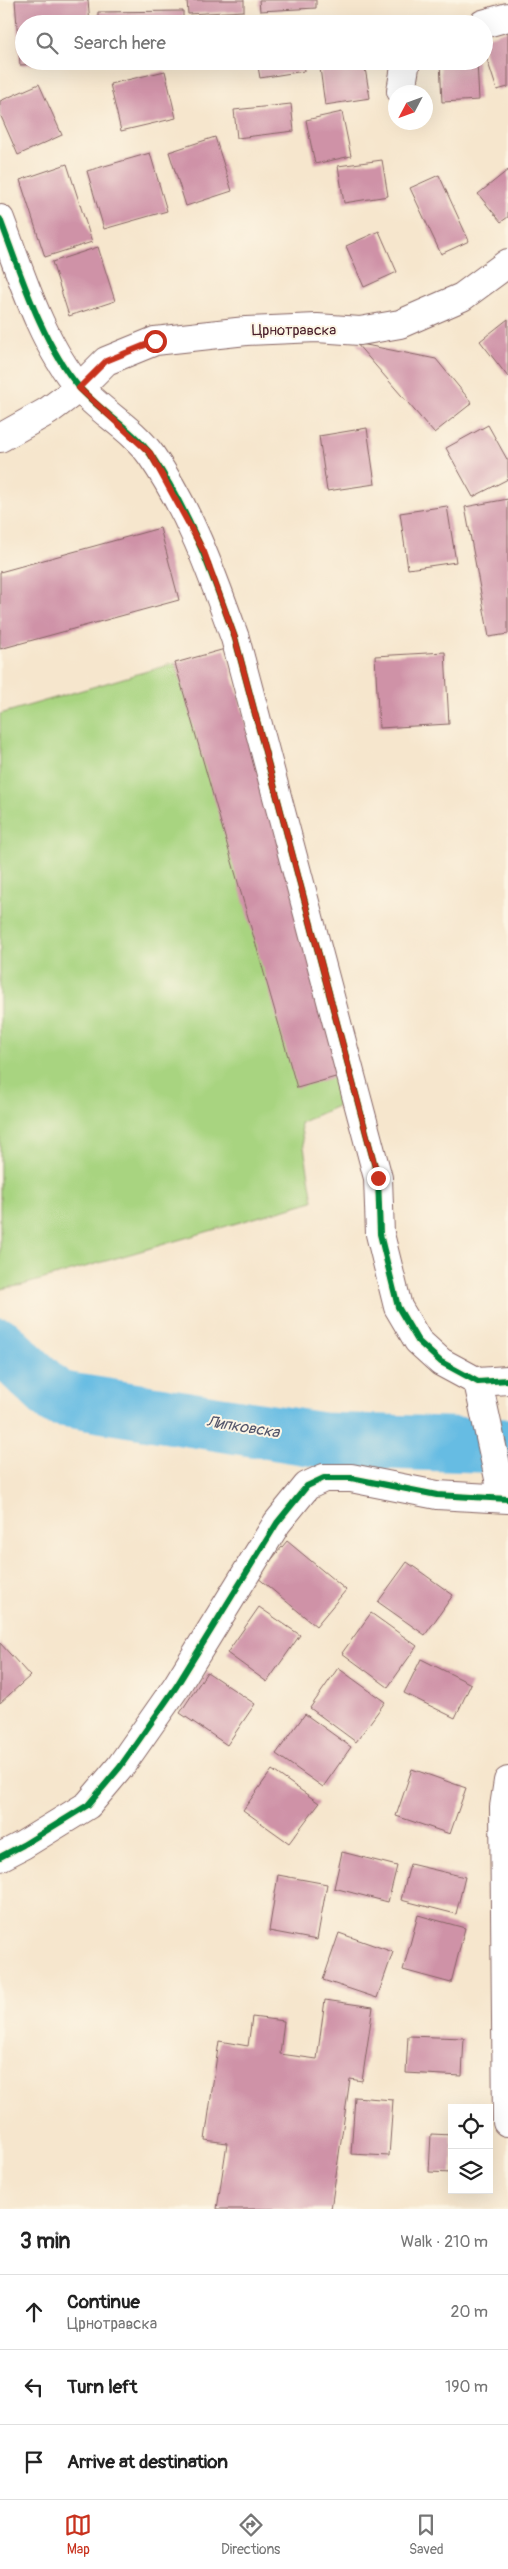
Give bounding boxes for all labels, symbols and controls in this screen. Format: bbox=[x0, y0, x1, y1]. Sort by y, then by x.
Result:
search box bbox=[15, 15, 493, 70]
icon: search bbox=[33, 29, 61, 57]
text: Search here bbox=[73, 31, 166, 55]
north arrow bbox=[388, 85, 433, 130]
street label: Црнотравска bbox=[252, 321, 336, 340]
route start bbox=[144, 330, 167, 353]
route end bbox=[367, 1167, 390, 1190]
water label: Липковска bbox=[205, 1411, 282, 1443]
map controls bbox=[448, 2104, 493, 2194]
button: locate bbox=[448, 2104, 493, 2149]
button: layers bbox=[448, 2149, 493, 2194]
text: 3 min bbox=[20, 2228, 70, 2255]
text: Walk · 210 m bbox=[400, 2232, 488, 2252]
text: Continue bbox=[67, 2290, 140, 2314]
icon: ahead bbox=[20, 2298, 48, 2326]
text: 20 m bbox=[450, 2302, 488, 2322]
text: Црнотравска bbox=[67, 2314, 157, 2334]
icon: left bbox=[20, 2373, 48, 2401]
text: Turn left bbox=[67, 2375, 137, 2399]
text: 190 m bbox=[445, 2377, 488, 2397]
icon: arrive bbox=[20, 2448, 48, 2476]
text: Arrive at destination bbox=[67, 2450, 228, 2474]
tab: Map bbox=[64, 2511, 92, 2558]
tab: Directions bbox=[221, 2511, 280, 2558]
tab: Saved bbox=[409, 2511, 444, 2558]

